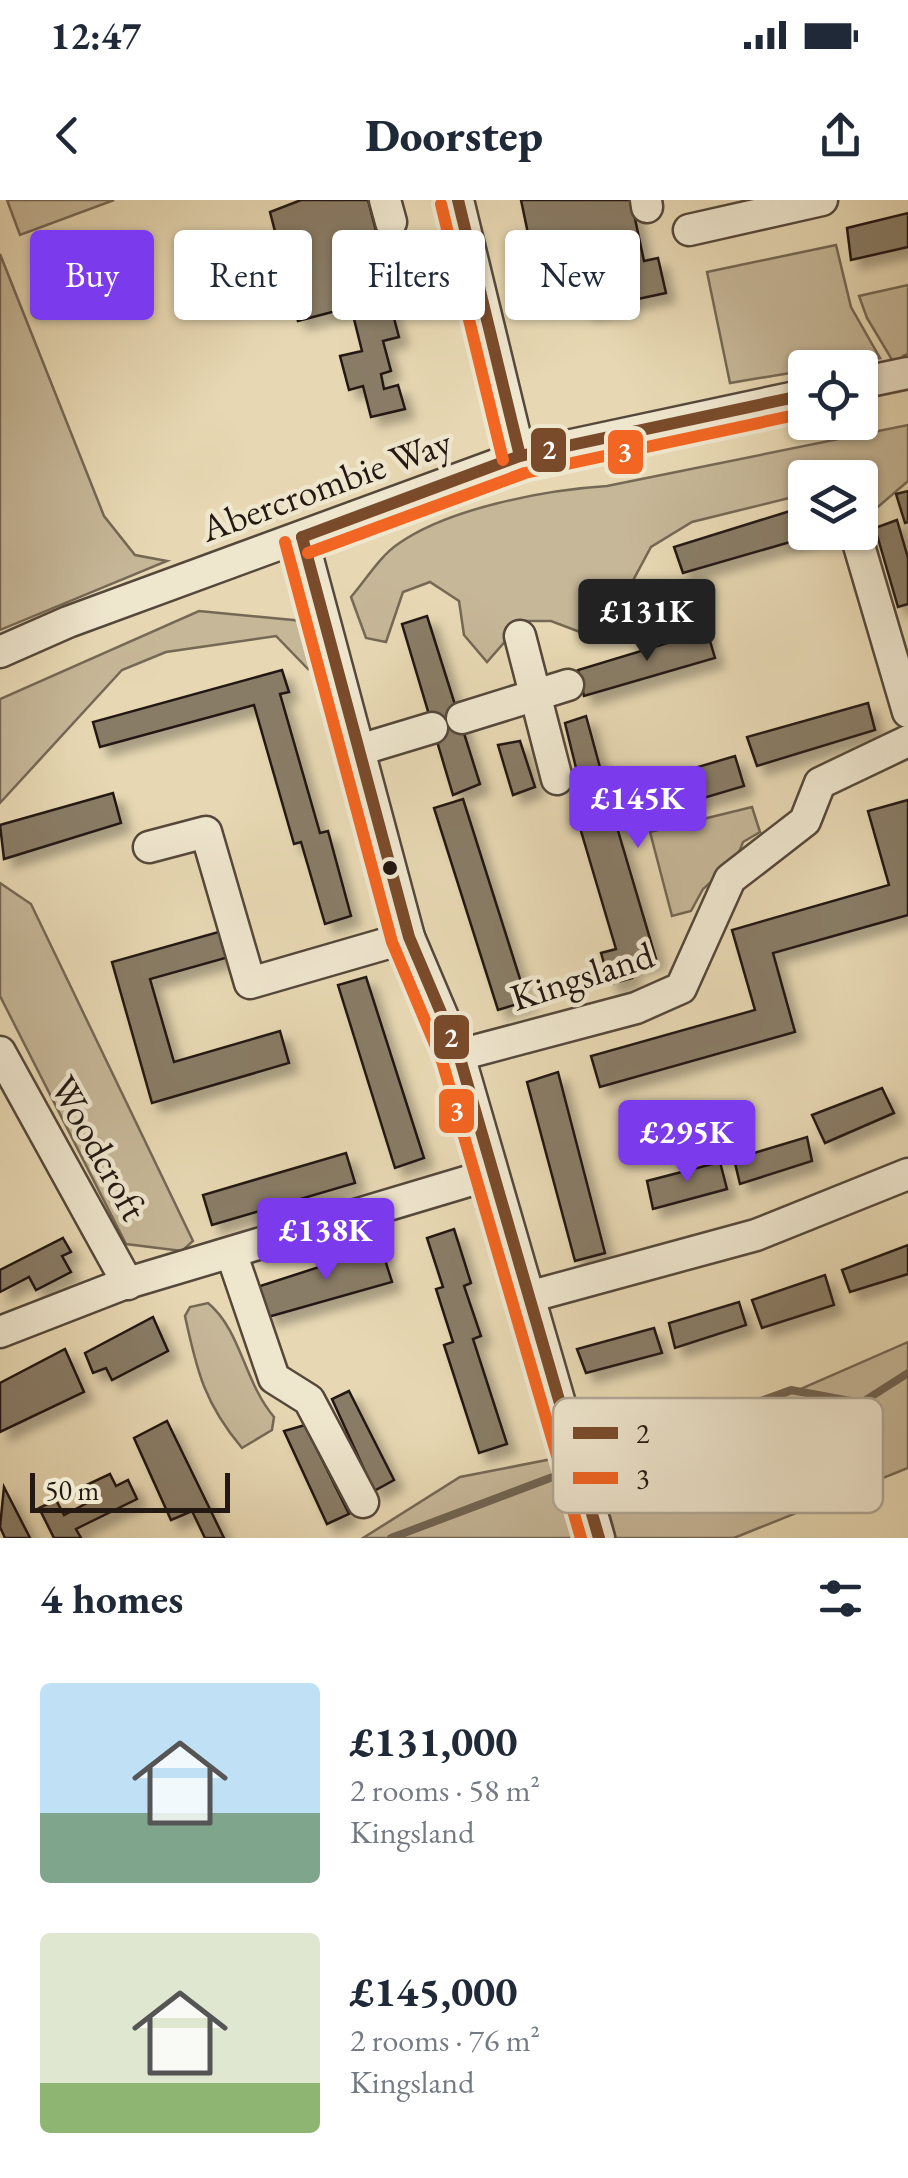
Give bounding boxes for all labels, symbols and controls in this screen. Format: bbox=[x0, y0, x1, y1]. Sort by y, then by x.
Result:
text: 12:47 bbox=[50, 11, 141, 60]
text: Doorstep bbox=[365, 106, 543, 164]
icon: back bbox=[40, 108, 95, 163]
icon: share bbox=[813, 108, 868, 163]
chip: Buy bbox=[30, 230, 154, 320]
chip: Rent bbox=[174, 230, 312, 320]
chip: Filters bbox=[332, 230, 485, 320]
chip: New bbox=[505, 230, 640, 320]
map controls bbox=[788, 350, 878, 550]
button: locate bbox=[788, 350, 878, 440]
street label: Abercrombie Way bbox=[193, 416, 458, 553]
line badge: 2 bbox=[529, 426, 568, 474]
line badge: 3 bbox=[606, 428, 645, 476]
text: 2 bbox=[542, 431, 557, 467]
text: 3 bbox=[618, 433, 632, 469]
button: layers bbox=[788, 460, 878, 550]
pin: £131K bbox=[577, 579, 717, 664]
text: £131K bbox=[600, 590, 694, 632]
pin: £145K bbox=[568, 766, 708, 851]
text: £145K bbox=[591, 777, 685, 819]
unlabelled marker bbox=[380, 858, 400, 878]
street label: Kingsland bbox=[504, 929, 660, 1022]
line badge: 2 bbox=[432, 1013, 471, 1061]
text: 2 bbox=[444, 1019, 459, 1055]
street label: Woodcroft bbox=[40, 1067, 159, 1229]
line badge: 3 bbox=[437, 1087, 476, 1135]
text: 3 bbox=[450, 1092, 464, 1128]
pin: £295K bbox=[617, 1100, 757, 1185]
text: £295K bbox=[640, 1111, 734, 1153]
pin: £138K bbox=[256, 1198, 396, 1283]
text: £138K bbox=[279, 1209, 373, 1251]
legend bbox=[553, 1398, 883, 1513]
text: 2 bbox=[636, 1415, 650, 1451]
text: 3 bbox=[636, 1460, 649, 1496]
scale bar bbox=[30, 1468, 230, 1512]
text: 50 m bbox=[45, 1472, 99, 1508]
text: 4 homes bbox=[40, 1571, 183, 1626]
icon: filters bbox=[813, 1571, 868, 1626]
text: £131,000 bbox=[350, 1714, 518, 1769]
icon: home bbox=[120, 1723, 240, 1843]
text: 2 rooms · 58 m² bbox=[350, 1769, 540, 1811]
text: Kingsland bbox=[350, 1811, 474, 1853]
text: £145,000 bbox=[350, 1964, 518, 2019]
icon: home bbox=[120, 1973, 240, 2093]
text: 2 rooms · 76 m² bbox=[350, 2019, 540, 2061]
text: Kingsland bbox=[350, 2061, 474, 2103]

